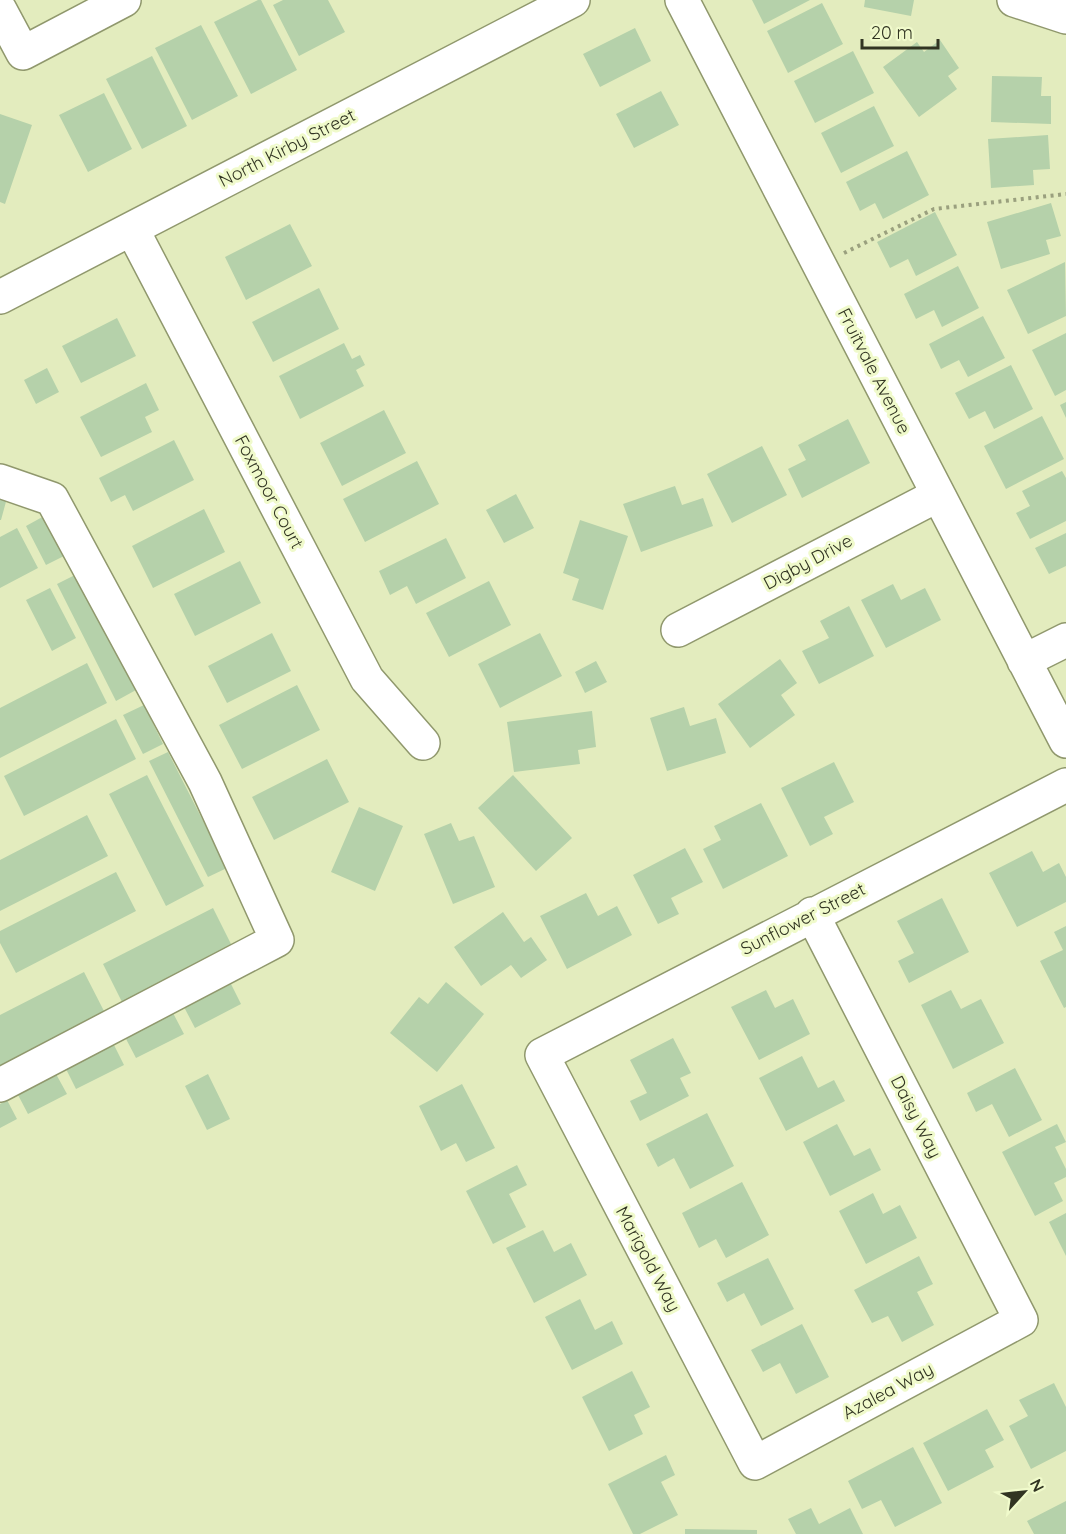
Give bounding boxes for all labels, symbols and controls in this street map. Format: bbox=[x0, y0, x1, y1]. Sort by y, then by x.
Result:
scale bar bbox=[862, 12, 938, 50]
text: 20 m bbox=[871, 21, 913, 44]
street label: North Kirby Street bbox=[215, 103, 359, 192]
street label: Fruitvale Avenue bbox=[833, 304, 916, 438]
street label: Foxmoor Court bbox=[230, 431, 309, 552]
street label: Digby Drive bbox=[759, 529, 856, 595]
street label: Sunflower Street bbox=[737, 877, 869, 960]
street label: Daisy Way bbox=[886, 1072, 947, 1162]
street label: Marigold Way bbox=[611, 1202, 686, 1316]
street label: Azalea Way bbox=[838, 1357, 937, 1424]
north arrow bbox=[994, 1462, 1054, 1522]
text: N bbox=[1026, 1475, 1049, 1495]

